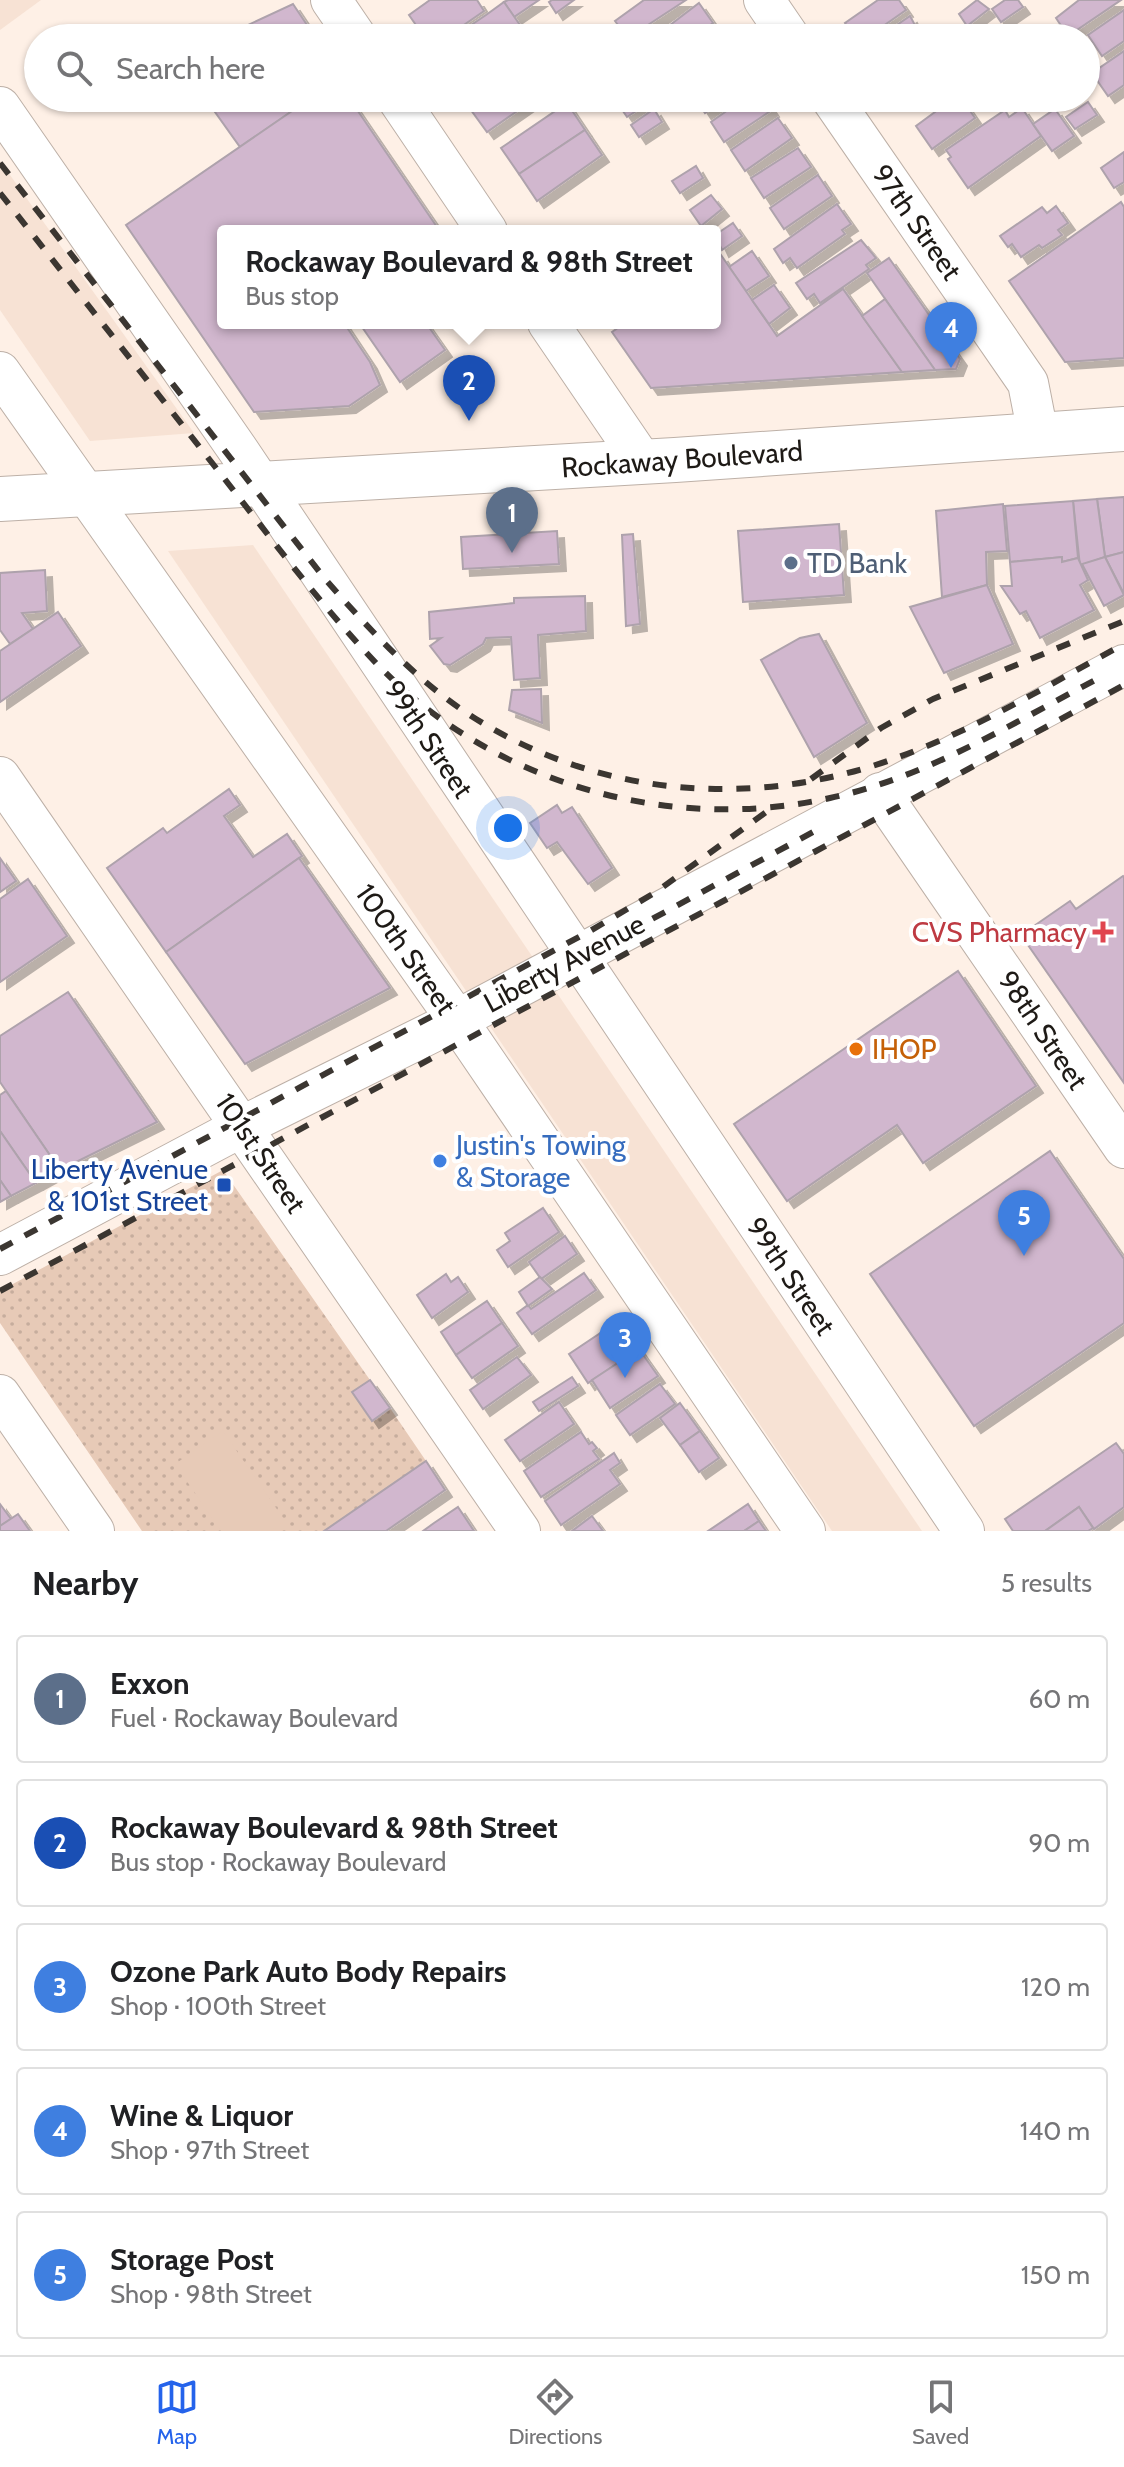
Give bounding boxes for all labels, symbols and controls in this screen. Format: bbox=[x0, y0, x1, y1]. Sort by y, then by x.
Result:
search box bbox=[24, 24, 1100, 112]
icon: search bbox=[52, 46, 96, 90]
text: Search here bbox=[116, 50, 265, 87]
street label: 97th Street bbox=[865, 158, 969, 286]
popup bbox=[217, 225, 721, 329]
text: Rockaway Boulevard & 98th Street bbox=[245, 243, 693, 280]
text: Bus stop bbox=[245, 280, 339, 312]
pin: 4 bbox=[925, 302, 977, 368]
pin: 2 bbox=[443, 355, 495, 421]
street label: Rockaway Boulevard bbox=[560, 434, 804, 484]
pin: 1 bbox=[486, 487, 538, 553]
place label: TD Bank bbox=[807, 546, 907, 580]
marker: TD Bank bbox=[782, 554, 800, 572]
street label: 99th Street bbox=[377, 674, 481, 804]
your location bbox=[488, 808, 528, 848]
street label: 100th Street bbox=[349, 877, 463, 1021]
street label: Liberty Avenue bbox=[478, 906, 650, 1020]
place label: CVS Pharmacy bbox=[912, 915, 1087, 949]
marker: CVS Pharmacy bbox=[1094, 923, 1112, 941]
street label: 98th Street bbox=[991, 964, 1095, 1096]
place label: IHOP bbox=[872, 1032, 936, 1066]
marker: IHOP bbox=[847, 1040, 865, 1058]
street label: 101st Street bbox=[209, 1087, 313, 1219]
place label: Justin's Towing & Storage bbox=[455, 1128, 627, 1194]
place label: Liberty Avenue & 101st Street bbox=[31, 1152, 208, 1218]
marker: Justin's Towing & Storage bbox=[431, 1152, 449, 1170]
marker: Liberty Avenue & 101st Street bbox=[215, 1176, 233, 1194]
pin: 5 bbox=[998, 1190, 1050, 1256]
street label: 99th Street bbox=[739, 1211, 843, 1341]
pin: 3 bbox=[599, 1312, 651, 1378]
text: Nearby bbox=[32, 1562, 139, 1604]
text: 5 results bbox=[1001, 1567, 1092, 1599]
text: Exxon bbox=[110, 1665, 190, 1702]
text: 1 bbox=[55, 1683, 65, 1715]
text: 60 m bbox=[1028, 1683, 1090, 1715]
text: Fuel · Rockaway Boulevard bbox=[110, 1702, 398, 1734]
text: Rockaway Boulevard & 98th Street bbox=[110, 1809, 558, 1846]
text: 2 bbox=[53, 1827, 67, 1859]
text: 90 m bbox=[1028, 1827, 1090, 1859]
text: Bus stop · Rockaway Boulevard bbox=[110, 1846, 446, 1878]
text: Ozone Park Auto Body Repairs bbox=[110, 1953, 506, 1990]
text: 3 bbox=[53, 1971, 67, 2003]
text: 120 m bbox=[1021, 1971, 1090, 2003]
text: Shop · 100th Street bbox=[110, 1990, 326, 2022]
text: Wine & Liquor bbox=[110, 2097, 293, 2134]
text: 4 bbox=[52, 2115, 68, 2147]
text: 140 m bbox=[1020, 2115, 1090, 2147]
text: Shop · 97th Street bbox=[110, 2134, 309, 2166]
text: Storage Post bbox=[110, 2241, 274, 2278]
text: 5 bbox=[53, 2259, 67, 2291]
text: 150 m bbox=[1021, 2259, 1090, 2291]
text: Shop · 98th Street bbox=[110, 2278, 312, 2310]
tab: Map bbox=[155, 2375, 199, 2450]
tab: Directions bbox=[508, 2375, 602, 2450]
tab: Saved bbox=[912, 2375, 969, 2450]

